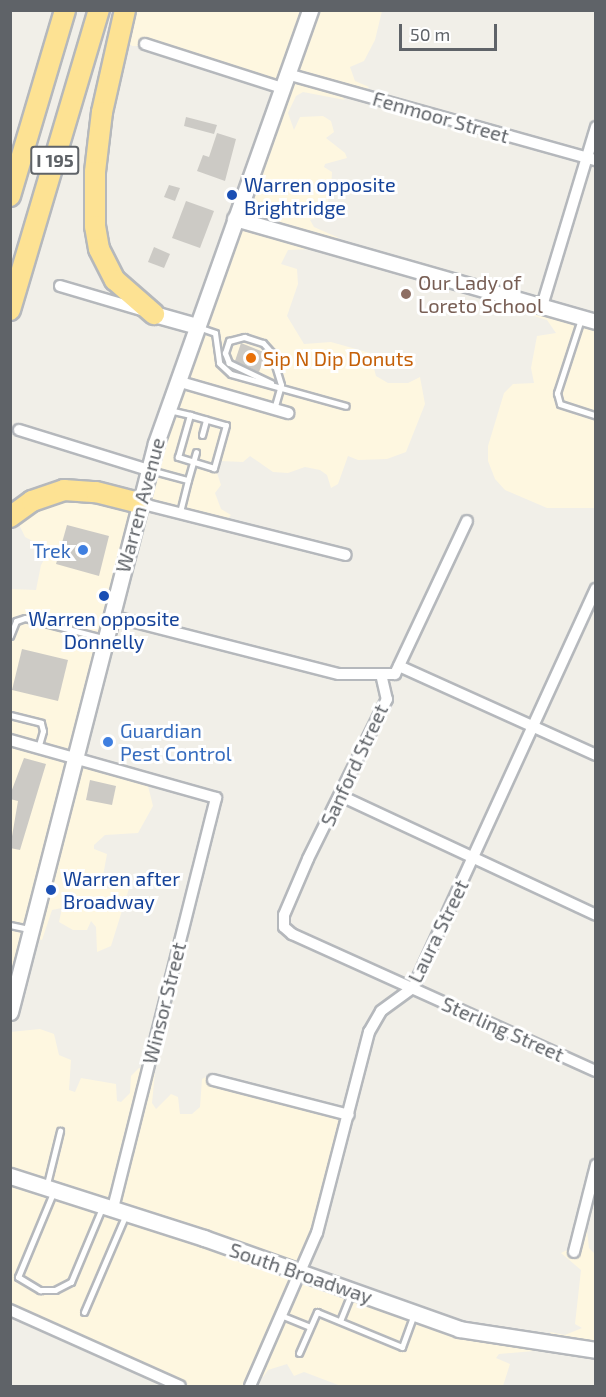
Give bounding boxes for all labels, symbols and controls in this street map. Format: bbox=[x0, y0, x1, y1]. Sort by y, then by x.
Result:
scale bar bbox=[402, 12, 500, 50]
text: 50 m bbox=[410, 23, 450, 45]
street label: Fenmoor Street bbox=[370, 86, 512, 148]
road number: I 195 bbox=[29, 145, 80, 175]
place label: Warren opposite Brightridge bbox=[244, 172, 396, 219]
marker: Warren opposite Brightridge bbox=[225, 188, 239, 202]
place label: Our Lady of Loreto School bbox=[418, 270, 543, 317]
marker: Our Lady of Loreto School bbox=[399, 287, 413, 301]
place label: Sip N Dip Donuts bbox=[263, 346, 414, 370]
marker: Sip N Dip Donuts bbox=[244, 351, 258, 365]
street label: Warren Avenue bbox=[110, 435, 170, 575]
place label: Trek bbox=[33, 538, 71, 562]
marker: Trek bbox=[76, 543, 90, 557]
marker: Warren opposite Donnelly bbox=[97, 589, 111, 603]
place label: Warren opposite Donnelly bbox=[28, 606, 180, 653]
street label: Sanford Street bbox=[315, 700, 393, 830]
place label: Guardian Pest Control bbox=[120, 718, 232, 765]
marker: Guardian Pest Control bbox=[101, 735, 115, 749]
place label: Warren after Broadway bbox=[63, 867, 180, 914]
street label: Laura Street bbox=[403, 876, 473, 986]
marker: Warren after Broadway bbox=[44, 883, 58, 897]
street label: Winsor Street bbox=[137, 939, 191, 1067]
street label: Sterling Street bbox=[438, 991, 568, 1067]
street label: South Broadway bbox=[226, 1237, 376, 1309]

